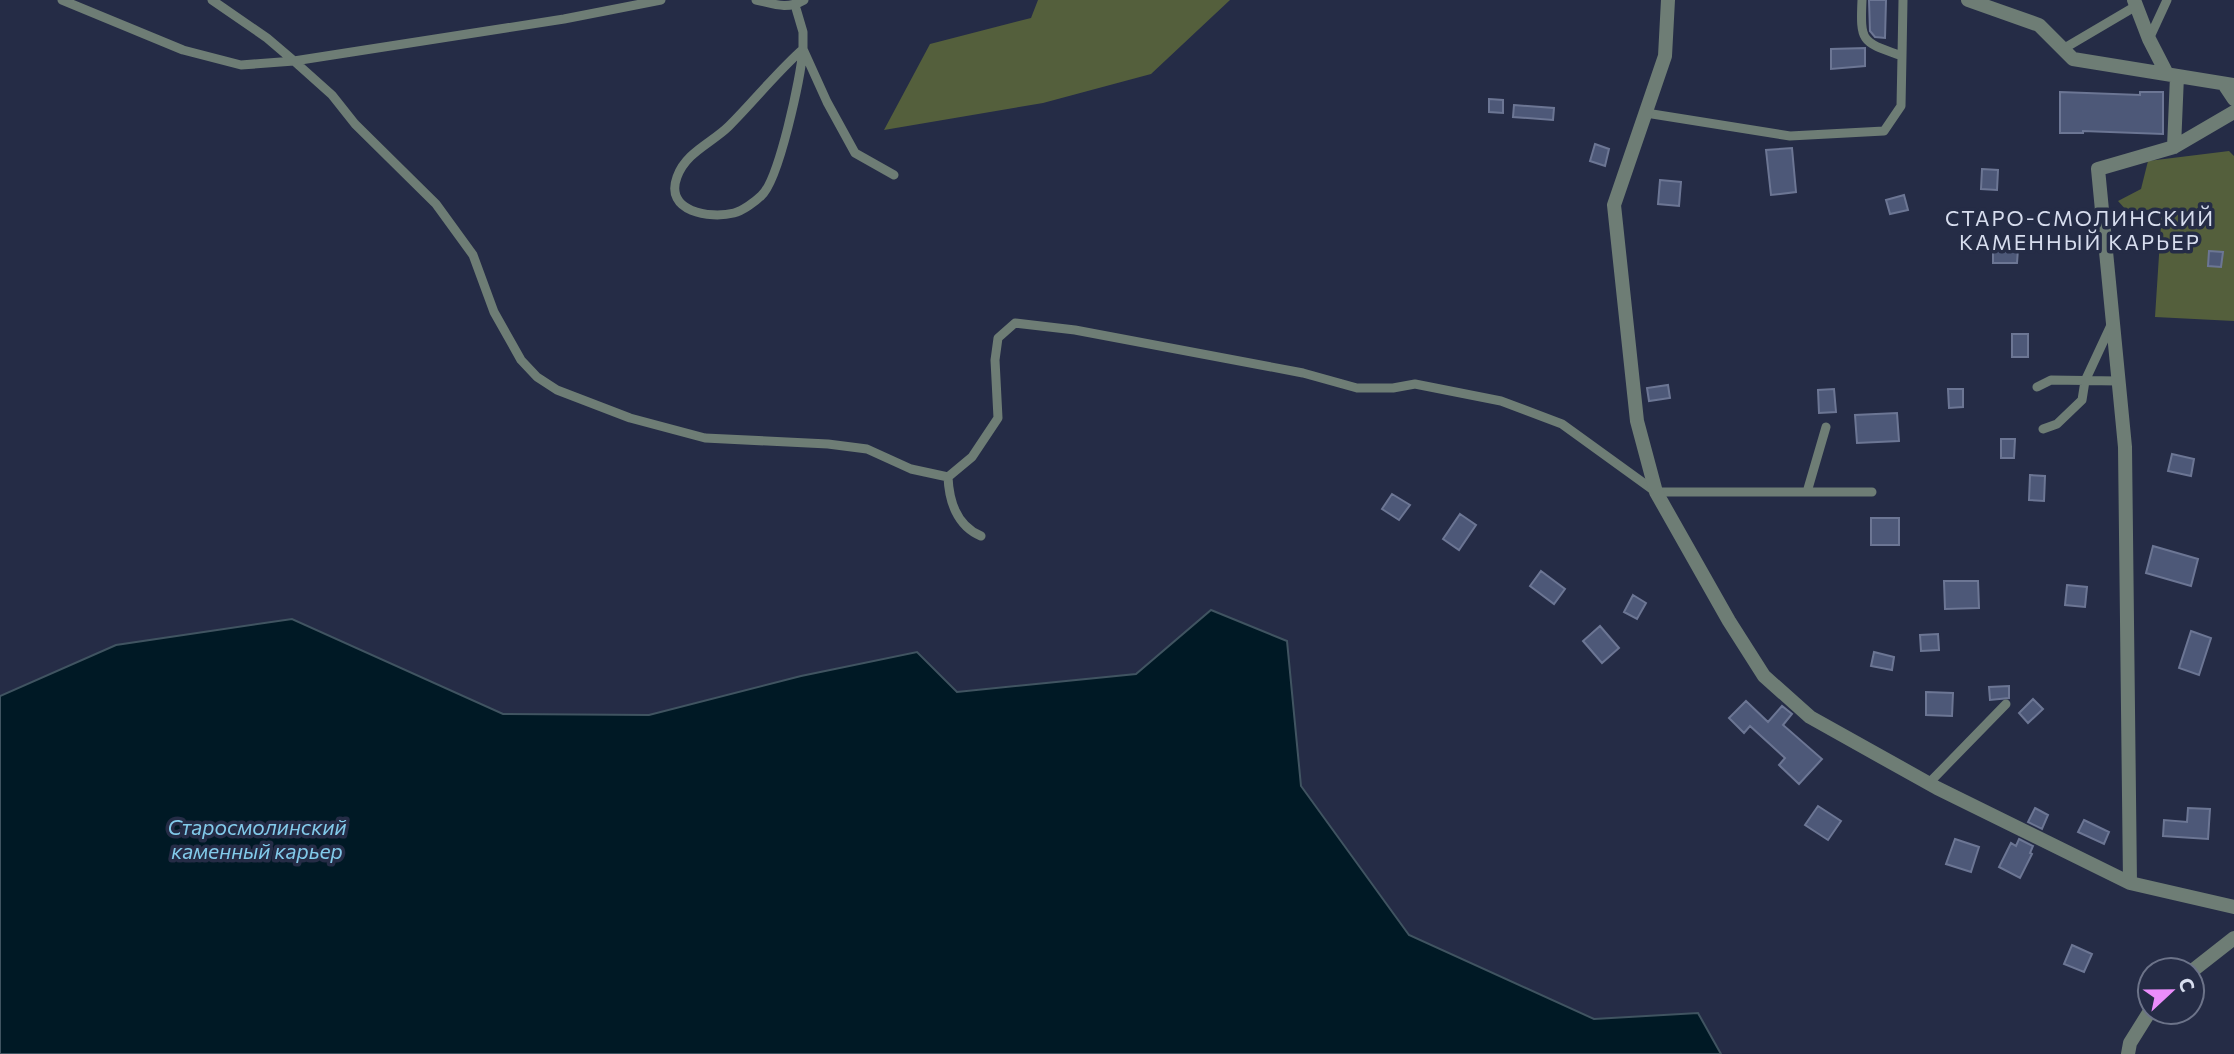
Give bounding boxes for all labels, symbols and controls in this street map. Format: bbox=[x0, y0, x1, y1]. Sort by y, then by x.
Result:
district label: СТАРО-СМОЛИНСКИЙ КАМЕННЫЙ КАРЬЕР bbox=[1945, 205, 2215, 254]
water label: Старосмолинский каменный карьер bbox=[167, 814, 347, 863]
north arrow bbox=[2136, 956, 2206, 1026]
text: С bbox=[2174, 974, 2200, 995]

